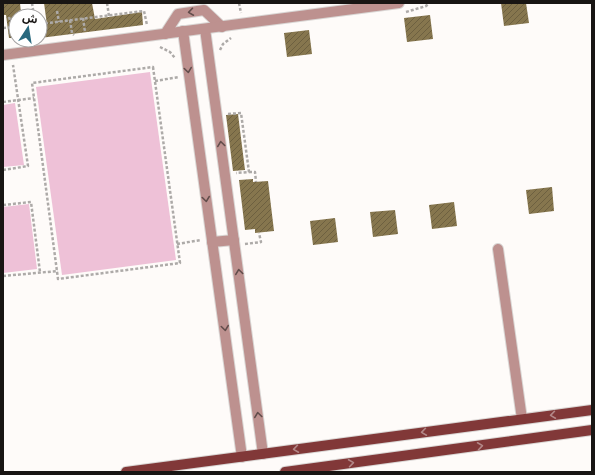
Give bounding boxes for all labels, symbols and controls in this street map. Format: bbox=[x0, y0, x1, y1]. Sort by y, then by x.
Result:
one-way arrow bbox=[188, 7, 194, 16]
north arrow bbox=[8, 8, 48, 48]
text: ش bbox=[21, 12, 38, 27]
one-way arrow bbox=[183, 67, 192, 73]
one-way arrow bbox=[217, 140, 226, 147]
one-way arrow bbox=[201, 196, 210, 202]
one-way arrow bbox=[235, 269, 244, 275]
one-way arrow bbox=[220, 324, 229, 331]
one-way arrow bbox=[550, 410, 556, 419]
one-way arrow bbox=[254, 412, 263, 418]
one-way arrow bbox=[421, 427, 428, 436]
one-way arrow bbox=[477, 442, 483, 451]
one-way arrow bbox=[293, 444, 299, 453]
one-way arrow bbox=[348, 459, 354, 468]

